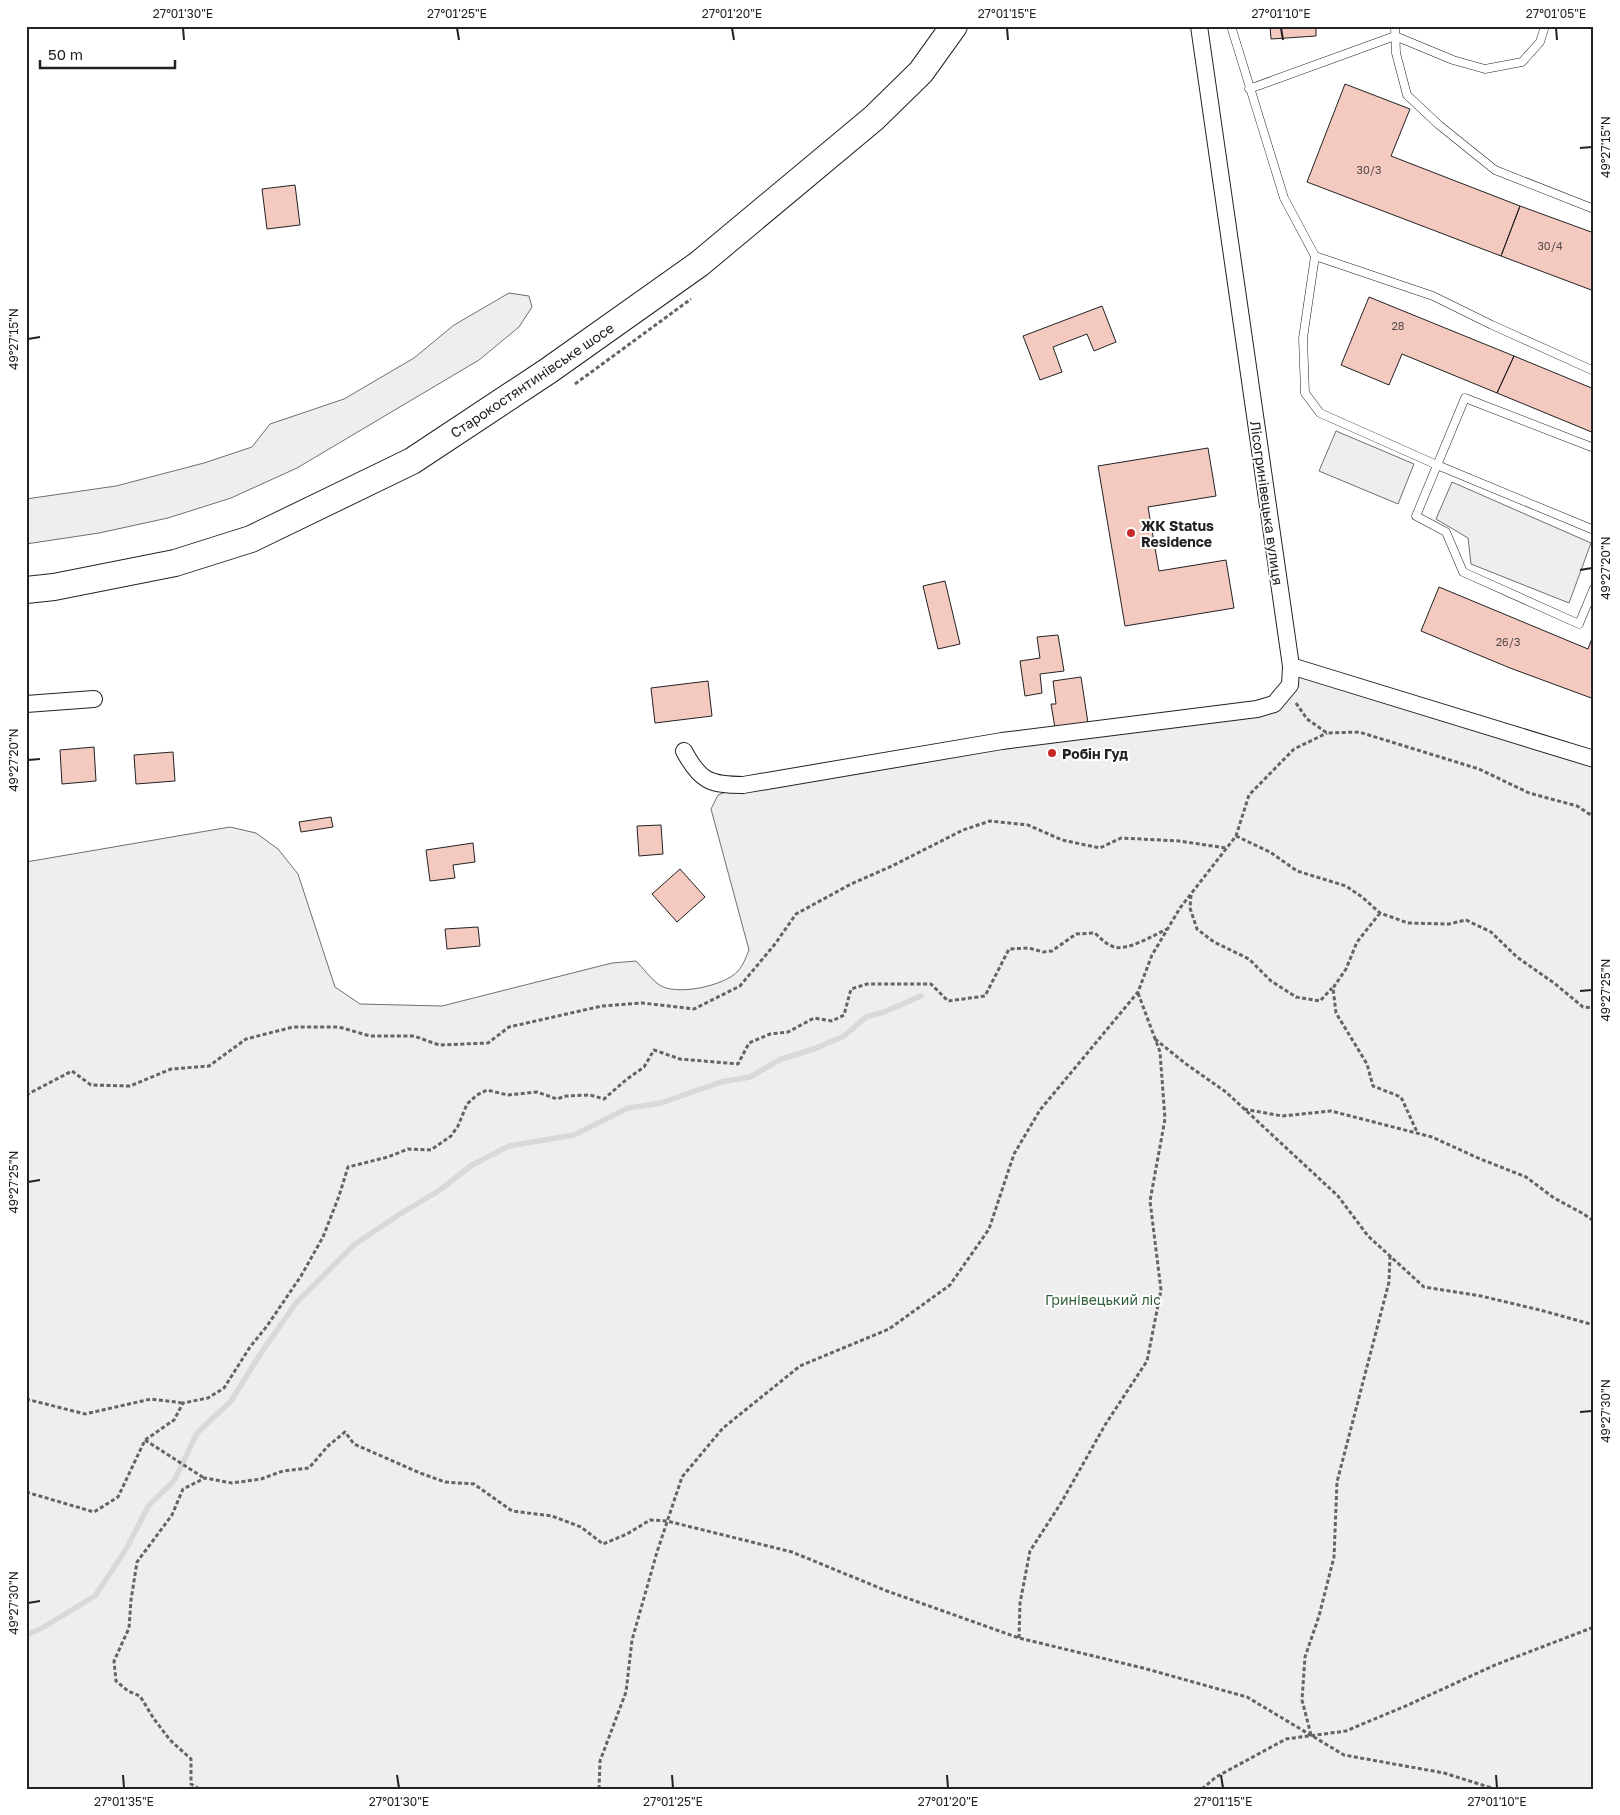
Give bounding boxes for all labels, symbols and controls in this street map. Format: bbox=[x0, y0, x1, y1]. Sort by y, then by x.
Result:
text: 27°01'30"E bbox=[153, 6, 213, 21]
text: 27°01'25"E bbox=[427, 6, 487, 21]
text: 27°01'20"E bbox=[702, 6, 762, 21]
text: 27°01'15"E bbox=[978, 6, 1036, 21]
text: 27°01'10"E bbox=[1251, 6, 1311, 21]
text: 27°01'05"E bbox=[1526, 6, 1586, 21]
scale bar bbox=[40, 38, 175, 70]
text: 50 m bbox=[48, 45, 83, 63]
text: 49°27'15"N bbox=[1598, 116, 1613, 178]
house number: 30/3 bbox=[1357, 163, 1381, 176]
house number: 30/4 bbox=[1537, 239, 1563, 252]
text: 49°27'15"N bbox=[6, 308, 21, 370]
street label: Старокостянтинівське шосе bbox=[447, 319, 617, 441]
house number: 28 bbox=[1391, 319, 1405, 332]
street label: Лісогринівецька вулиця bbox=[1247, 420, 1287, 586]
place label: ЖК Status Residence bbox=[1141, 517, 1214, 550]
marker: ЖК Status Residence bbox=[1125, 527, 1137, 539]
text: 49°27'20"N bbox=[1598, 536, 1613, 600]
house number: 26/3 bbox=[1496, 635, 1520, 648]
text: 49°27'20"N bbox=[6, 728, 21, 792]
place label: Робін Гуд bbox=[1062, 745, 1128, 762]
marker: Робін Гуд bbox=[1046, 747, 1058, 759]
text: 49°27'25"N bbox=[1598, 959, 1613, 1021]
text: 49°27'25"N bbox=[6, 1151, 21, 1213]
park label: Гринівецький ліс bbox=[1045, 1291, 1161, 1308]
text: 49°27'30"N bbox=[1598, 1379, 1613, 1443]
text: 49°27'30"N bbox=[6, 1571, 21, 1635]
text: 27°01'35"E bbox=[94, 1794, 154, 1809]
text: 27°01'30"E bbox=[369, 1794, 429, 1809]
text: 27°01'25"E bbox=[643, 1794, 703, 1809]
text: 27°01'20"E bbox=[918, 1794, 978, 1809]
text: 27°01'15"E bbox=[1194, 1794, 1252, 1809]
text: 27°01'10"E bbox=[1467, 1794, 1527, 1809]

